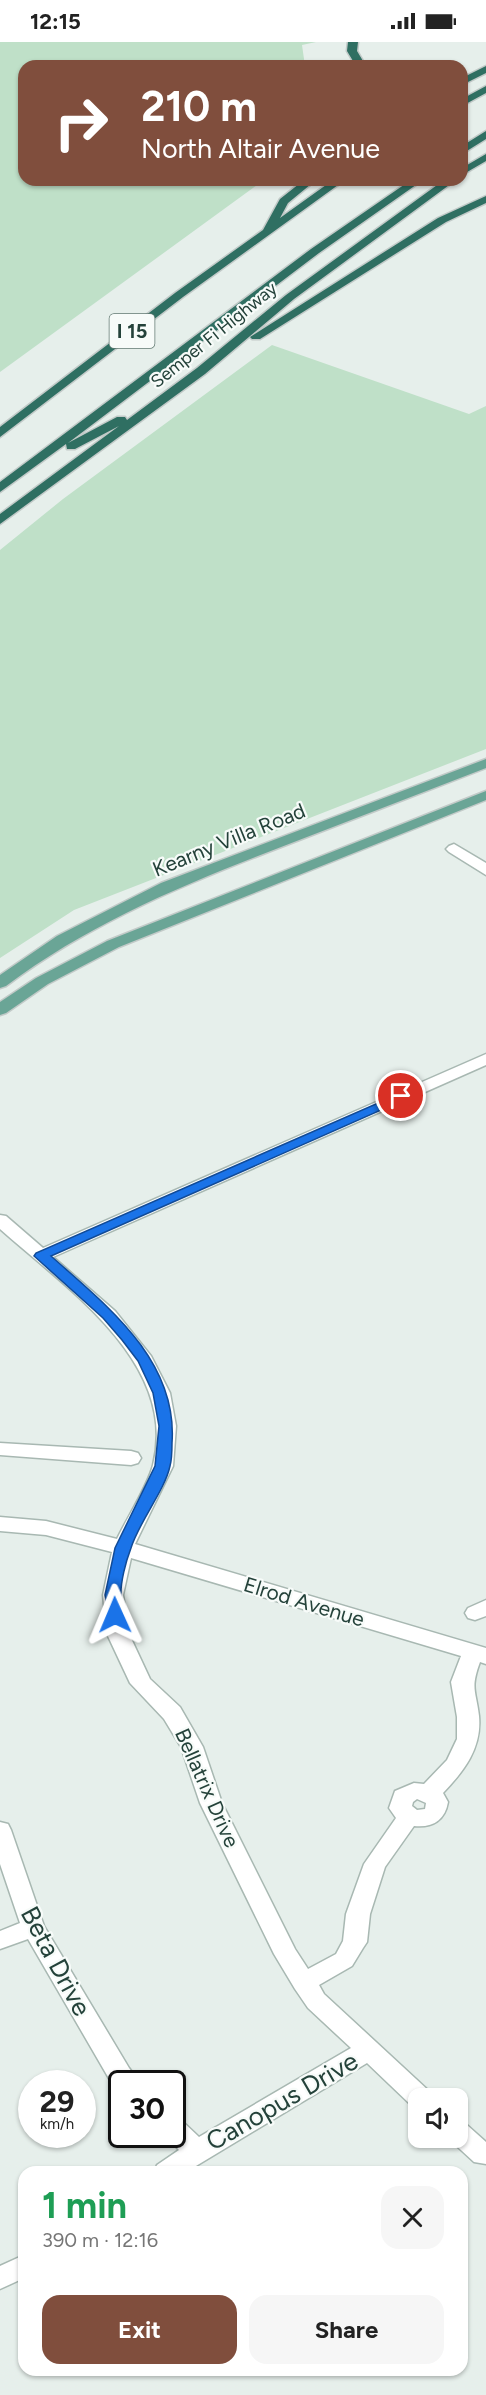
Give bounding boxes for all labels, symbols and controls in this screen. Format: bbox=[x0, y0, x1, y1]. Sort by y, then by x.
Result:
text: 12:15 bbox=[30, 8, 81, 35]
text: 210 m bbox=[141, 81, 257, 132]
icon: right bbox=[42, 84, 120, 162]
text: North Altair Avenue bbox=[141, 132, 380, 165]
street label: Semper Fi Highway bbox=[146, 277, 282, 393]
road number: I 15 bbox=[110, 314, 154, 348]
street label: Kearny Villa Road bbox=[149, 797, 309, 882]
pin bbox=[375, 1070, 426, 1121]
icon: arrive bbox=[384, 1079, 417, 1112]
street label: Elrod Avenue bbox=[241, 1571, 367, 1632]
position arrow bbox=[83, 1583, 147, 1647]
street label: Bellatrix Drive bbox=[170, 1724, 245, 1851]
street label: Beta Drive bbox=[14, 1901, 98, 2021]
street label: Canopus Drive bbox=[200, 2045, 364, 2157]
speed limit sign: 30 bbox=[108, 2070, 186, 2148]
text: 29 bbox=[40, 2083, 74, 2120]
map controls bbox=[408, 2088, 468, 2148]
button: sound bbox=[408, 2088, 468, 2148]
text: km/h bbox=[40, 2115, 74, 2133]
text: 1 min bbox=[42, 2184, 127, 2227]
button: close bbox=[381, 2186, 444, 2249]
text: 390 m · 12:16 bbox=[42, 2228, 158, 2252]
button: Exit bbox=[42, 2295, 237, 2364]
button: Share bbox=[249, 2295, 444, 2364]

